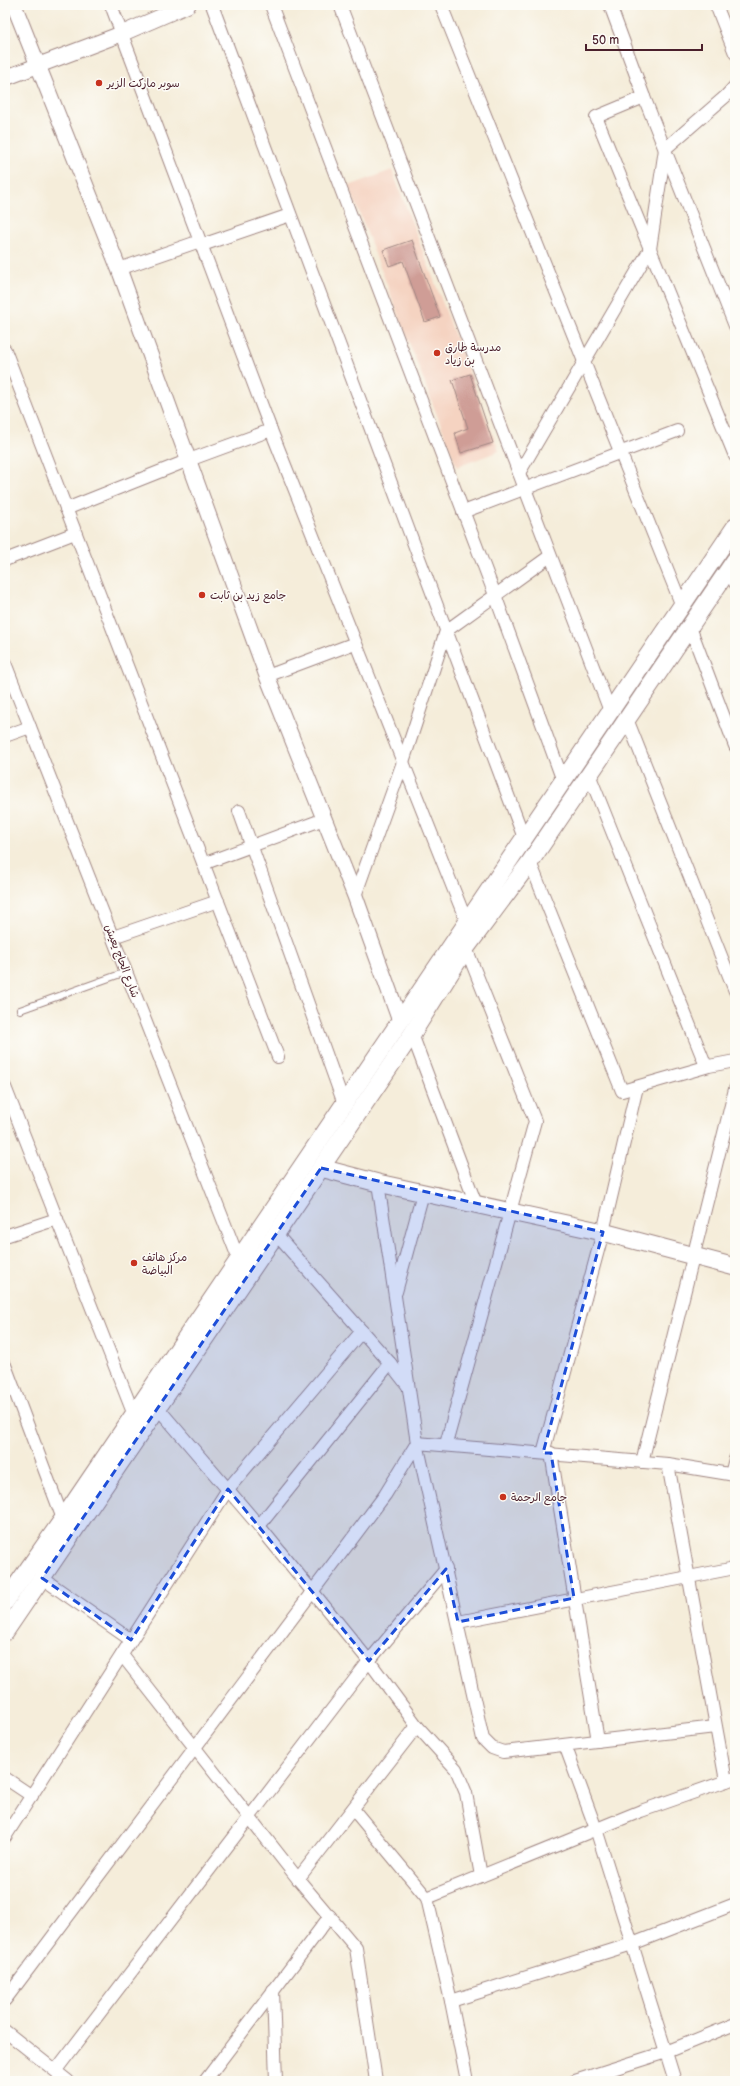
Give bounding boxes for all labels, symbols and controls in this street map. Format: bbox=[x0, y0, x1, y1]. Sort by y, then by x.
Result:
scale bar bbox=[586, 26, 702, 52]
text: 50 m bbox=[592, 33, 619, 48]
place label: سوبر ماركت الزير bbox=[106, 77, 180, 91]
marker: سوبر ماركت الزير bbox=[94, 78, 104, 88]
place label: مدرسة طارق بن زياد bbox=[445, 341, 501, 368]
marker: مدرسة طارق بن زياد bbox=[432, 348, 442, 358]
place label: جامع زيد بن ثابت bbox=[210, 589, 286, 604]
marker: جامع زيد بن ثابت bbox=[197, 590, 207, 600]
street label: شارع الحاج يعيش bbox=[100, 923, 142, 1000]
place label: مركز هاتف البياضة bbox=[142, 1251, 187, 1278]
marker: مركز هاتف البياضة bbox=[129, 1258, 139, 1268]
place label: جامع الرحمة bbox=[511, 1491, 567, 1506]
marker: جامع الرحمة bbox=[498, 1492, 508, 1502]

